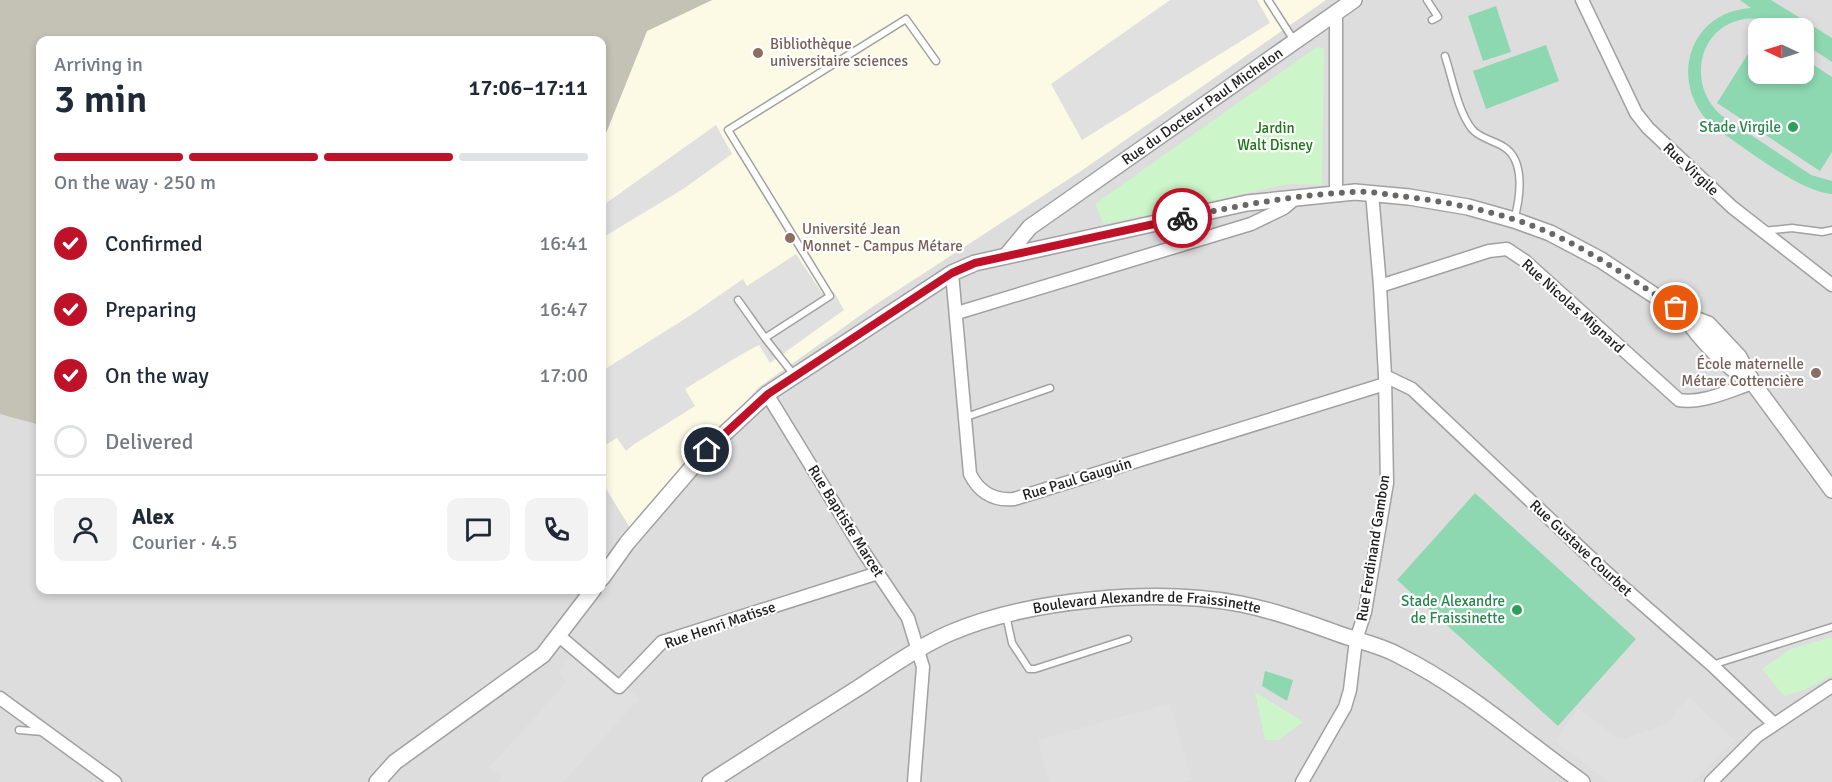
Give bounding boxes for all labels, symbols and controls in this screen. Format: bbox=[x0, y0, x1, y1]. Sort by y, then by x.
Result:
north arrow bbox=[1748, 18, 1814, 84]
map controls bbox=[1748, 18, 1814, 84]
place label: Bibliothèque universitaire sciences bbox=[770, 35, 909, 70]
street label: Rue du Docteur Paul Michelon bbox=[1118, 44, 1286, 169]
marker: Bibliothèque universitaire sciences bbox=[751, 46, 765, 60]
text: Arriving in bbox=[54, 52, 143, 77]
text: 17:06–17:11 bbox=[469, 74, 588, 101]
text: 3 min bbox=[54, 75, 147, 123]
place label: Stade Virgile bbox=[1699, 118, 1781, 136]
park label: Jardin Walt Disney bbox=[1237, 119, 1313, 154]
marker: Stade Virgile bbox=[1786, 120, 1800, 134]
street label: Rue Virgile bbox=[1659, 139, 1723, 199]
text: On the way · 250 m bbox=[54, 170, 216, 195]
courier bbox=[1152, 188, 1212, 248]
icon: bike bbox=[1166, 202, 1199, 235]
place label: Université Jean Monnet - Campus Métare bbox=[802, 220, 963, 255]
icon: check bbox=[54, 227, 87, 260]
text: Confirmed bbox=[105, 230, 203, 257]
text: 16:41 bbox=[539, 231, 588, 256]
marker: Université Jean Monnet - Campus Métare bbox=[783, 231, 797, 245]
street label: Rue Nicolas Mignard bbox=[1518, 255, 1628, 357]
pin bbox=[1650, 282, 1701, 333]
icon: bag bbox=[1659, 291, 1692, 324]
icon: check bbox=[54, 293, 87, 326]
text: Preparing bbox=[105, 296, 197, 323]
text: 16:47 bbox=[539, 297, 588, 322]
place label: École maternelle Métare Cottencière bbox=[1681, 354, 1804, 390]
icon: check bbox=[54, 359, 87, 392]
text: On the way bbox=[105, 362, 209, 389]
text: 17:00 bbox=[539, 363, 588, 388]
marker: École maternelle Métare Cottencière bbox=[1809, 366, 1823, 380]
pin bbox=[681, 424, 732, 475]
text: Delivered bbox=[105, 428, 193, 455]
icon: home bbox=[690, 433, 723, 466]
street label: Rue Paul Gauguin bbox=[1020, 454, 1134, 504]
street label: Rue Baptiste Marcet bbox=[804, 462, 888, 580]
street label: Rue Ferdinand Gambon bbox=[1353, 473, 1393, 623]
street label: Rue Gustave Courbet bbox=[1526, 496, 1636, 600]
button: person bbox=[54, 498, 117, 561]
button: chat bbox=[447, 498, 510, 561]
button: phone bbox=[525, 498, 588, 561]
text: Alex bbox=[132, 503, 174, 530]
text: Courier · 4.5 bbox=[132, 530, 238, 555]
street label: Boulevard Alexandre de Fraissinette bbox=[1031, 588, 1263, 617]
place label: Stade Alexandre de Fraissinette bbox=[1401, 592, 1505, 627]
street label: Rue Henri Matisse bbox=[662, 598, 778, 652]
marker: Stade Alexandre de Fraissinette bbox=[1510, 603, 1524, 617]

